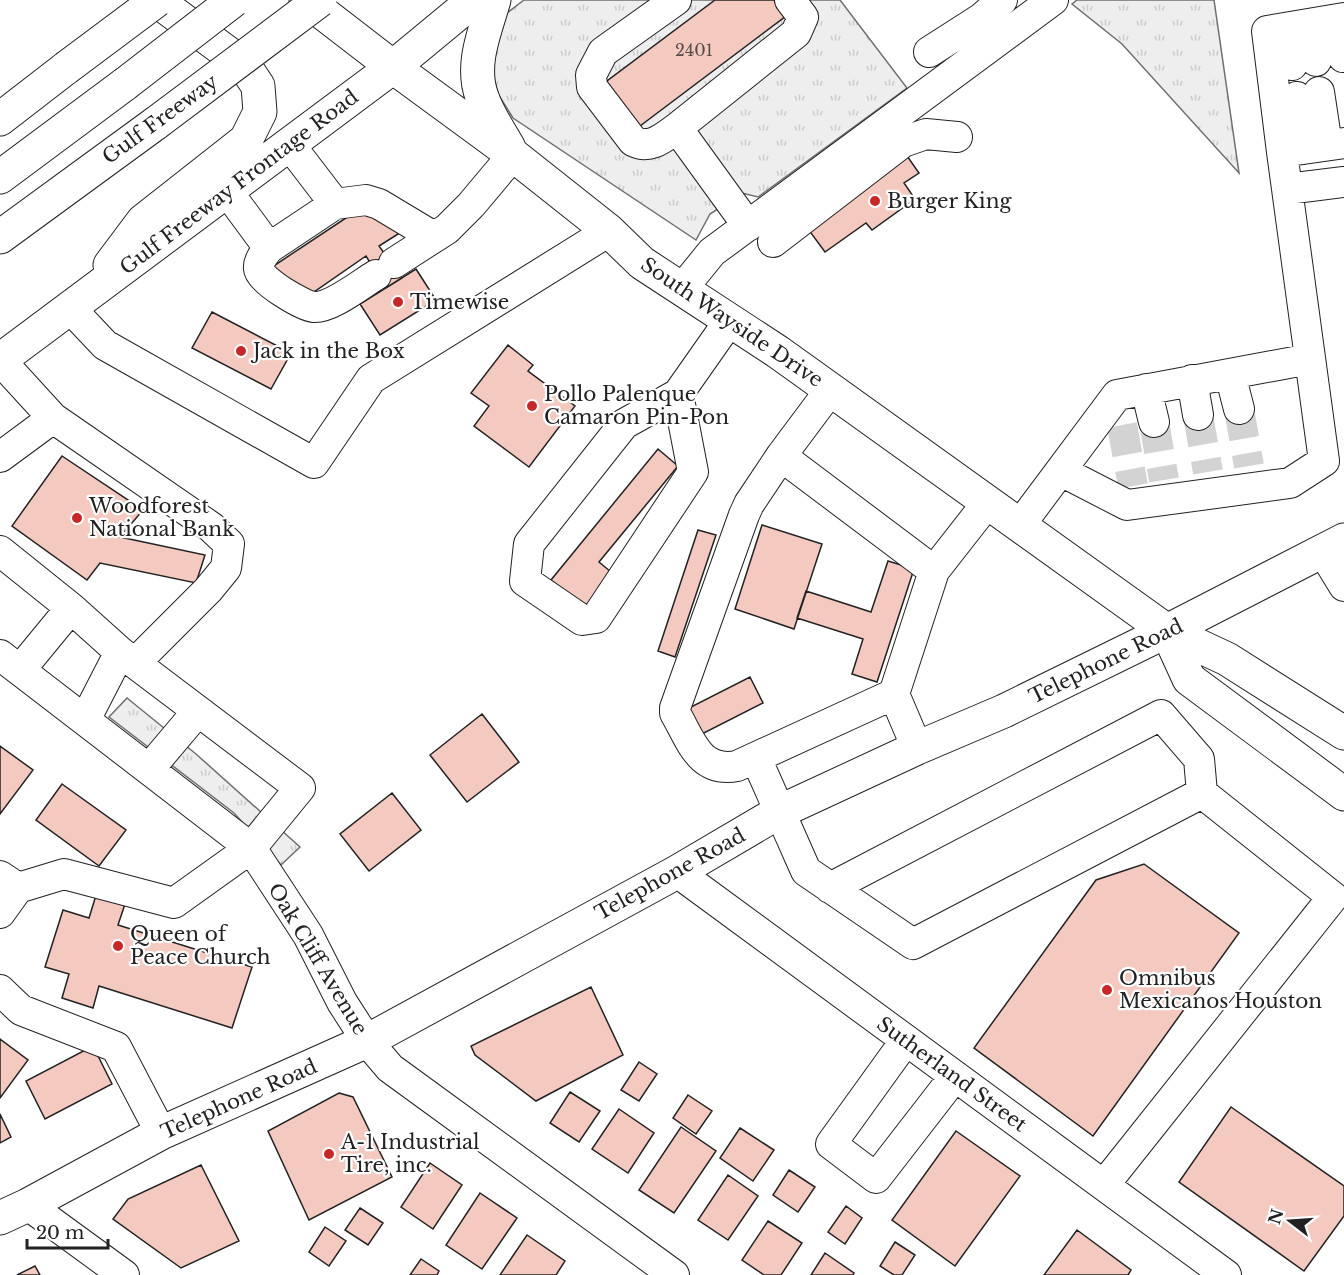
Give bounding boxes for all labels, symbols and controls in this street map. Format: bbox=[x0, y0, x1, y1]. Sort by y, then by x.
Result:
house number: 2401 bbox=[675, 40, 713, 60]
street label: Gulf Freeway bbox=[98, 69, 223, 169]
street label: Gulf Freeway Frontage Road bbox=[115, 84, 363, 280]
place label: Burger King bbox=[887, 189, 1012, 213]
marker: Burger King bbox=[868, 194, 882, 208]
street label: South Wayside Drive bbox=[636, 252, 828, 392]
place label: Timewise bbox=[410, 290, 509, 314]
marker: Timewise bbox=[391, 295, 405, 309]
place label: Jack in the Box bbox=[250, 339, 405, 363]
marker: Jack in the Box bbox=[234, 344, 248, 358]
place label: Pollo Palenque Camaron Pin-Pon bbox=[544, 382, 729, 429]
marker: Pollo Palenque Camaron Pin-Pon bbox=[525, 399, 539, 413]
place label: Woodforest National Bank bbox=[88, 494, 235, 541]
marker: Woodforest National Bank bbox=[70, 511, 84, 525]
street label: Telephone Road bbox=[1025, 613, 1187, 709]
street label: Telephone Road bbox=[591, 823, 749, 925]
street label: Oak Cliff Avenue bbox=[263, 879, 373, 1039]
place label: Queen of Peace Church bbox=[130, 922, 271, 969]
marker: Queen of Peace Church bbox=[111, 939, 125, 953]
place label: Omnibus Mexicanos Houston bbox=[1119, 966, 1322, 1013]
marker: Omnibus Mexicanos Houston bbox=[1100, 983, 1114, 997]
street label: Sutherland Street bbox=[872, 1012, 1032, 1137]
street label: Telephone Road bbox=[157, 1054, 321, 1144]
place label: A-1 Industrial Tire, inc. bbox=[340, 1130, 480, 1177]
marker: A-1 Industrial Tire, inc. bbox=[322, 1147, 336, 1161]
north arrow bbox=[1260, 1191, 1320, 1251]
text: N bbox=[1264, 1206, 1287, 1227]
scale bar bbox=[27, 1212, 108, 1250]
text: 20 m bbox=[36, 1222, 84, 1244]

